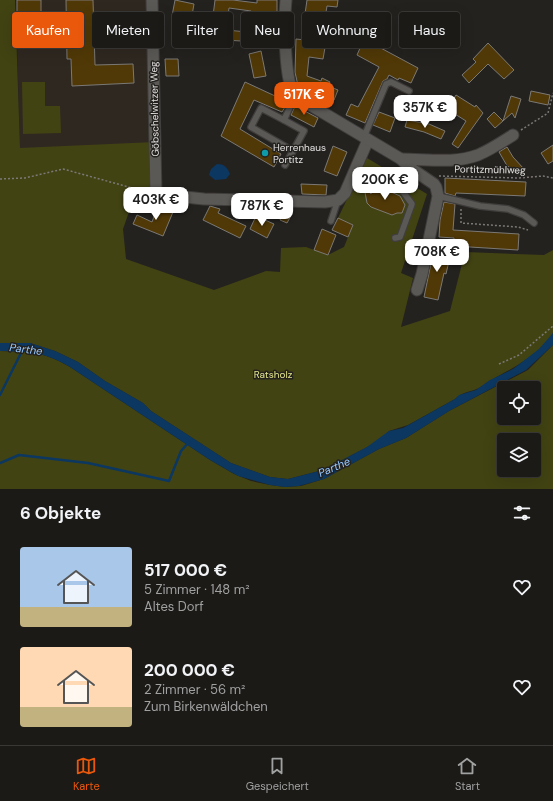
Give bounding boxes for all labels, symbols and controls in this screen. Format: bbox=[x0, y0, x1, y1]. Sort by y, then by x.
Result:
chip: Kaufen bbox=[12, 12, 84, 48]
chip: Mieten bbox=[92, 12, 164, 48]
chip: Filter bbox=[172, 12, 233, 48]
chip: Neu bbox=[241, 12, 294, 48]
chip: Wohnung bbox=[302, 12, 391, 48]
chip: Haus bbox=[399, 12, 460, 48]
street label: Göbschelwitzer Weg bbox=[147, 61, 162, 157]
pin: 517K € bbox=[271, 82, 337, 116]
text: 517K € bbox=[283, 86, 325, 103]
pin: 357K € bbox=[392, 95, 458, 129]
text: 357K € bbox=[403, 99, 447, 116]
place label: Herrenhaus Portitz bbox=[273, 141, 326, 166]
marker: Herrenhaus Portitz bbox=[260, 148, 270, 158]
street label: Portitzmühlweg bbox=[454, 162, 526, 177]
pin: 200K € bbox=[352, 167, 418, 201]
text: 200K € bbox=[361, 171, 409, 188]
pin: 403K € bbox=[123, 187, 189, 221]
text: 403K € bbox=[132, 191, 180, 208]
pin: 787K € bbox=[229, 193, 295, 227]
text: 787K € bbox=[240, 197, 284, 214]
pin: 708K € bbox=[404, 239, 470, 273]
text: 708K € bbox=[414, 243, 460, 260]
water label: Parthe bbox=[9, 340, 43, 358]
park label: Ratsholz bbox=[254, 368, 293, 381]
map controls bbox=[497, 381, 541, 477]
button: locate bbox=[497, 381, 541, 425]
button: layers bbox=[497, 433, 541, 477]
water label: Parthe bbox=[316, 454, 352, 480]
text: 6 Objekte bbox=[20, 502, 101, 524]
icon: filters bbox=[511, 502, 533, 524]
text: 517 000 € bbox=[144, 559, 227, 581]
icon: home bbox=[52, 563, 100, 611]
icon: heart bbox=[511, 576, 533, 598]
text: 5 Zimmer · 148 m² bbox=[144, 581, 250, 598]
text: Altes Dorf bbox=[144, 598, 204, 615]
text: 200 000 € bbox=[144, 659, 235, 681]
icon: home bbox=[52, 663, 100, 711]
icon: heart bbox=[511, 676, 533, 698]
text: 2 Zimmer · 56 m² bbox=[144, 681, 245, 698]
text: Zum Birkenwäldchen bbox=[144, 698, 268, 715]
tab: Karte bbox=[73, 755, 100, 793]
tab: Gespeichert bbox=[246, 755, 309, 793]
tab: Start bbox=[455, 755, 480, 793]

